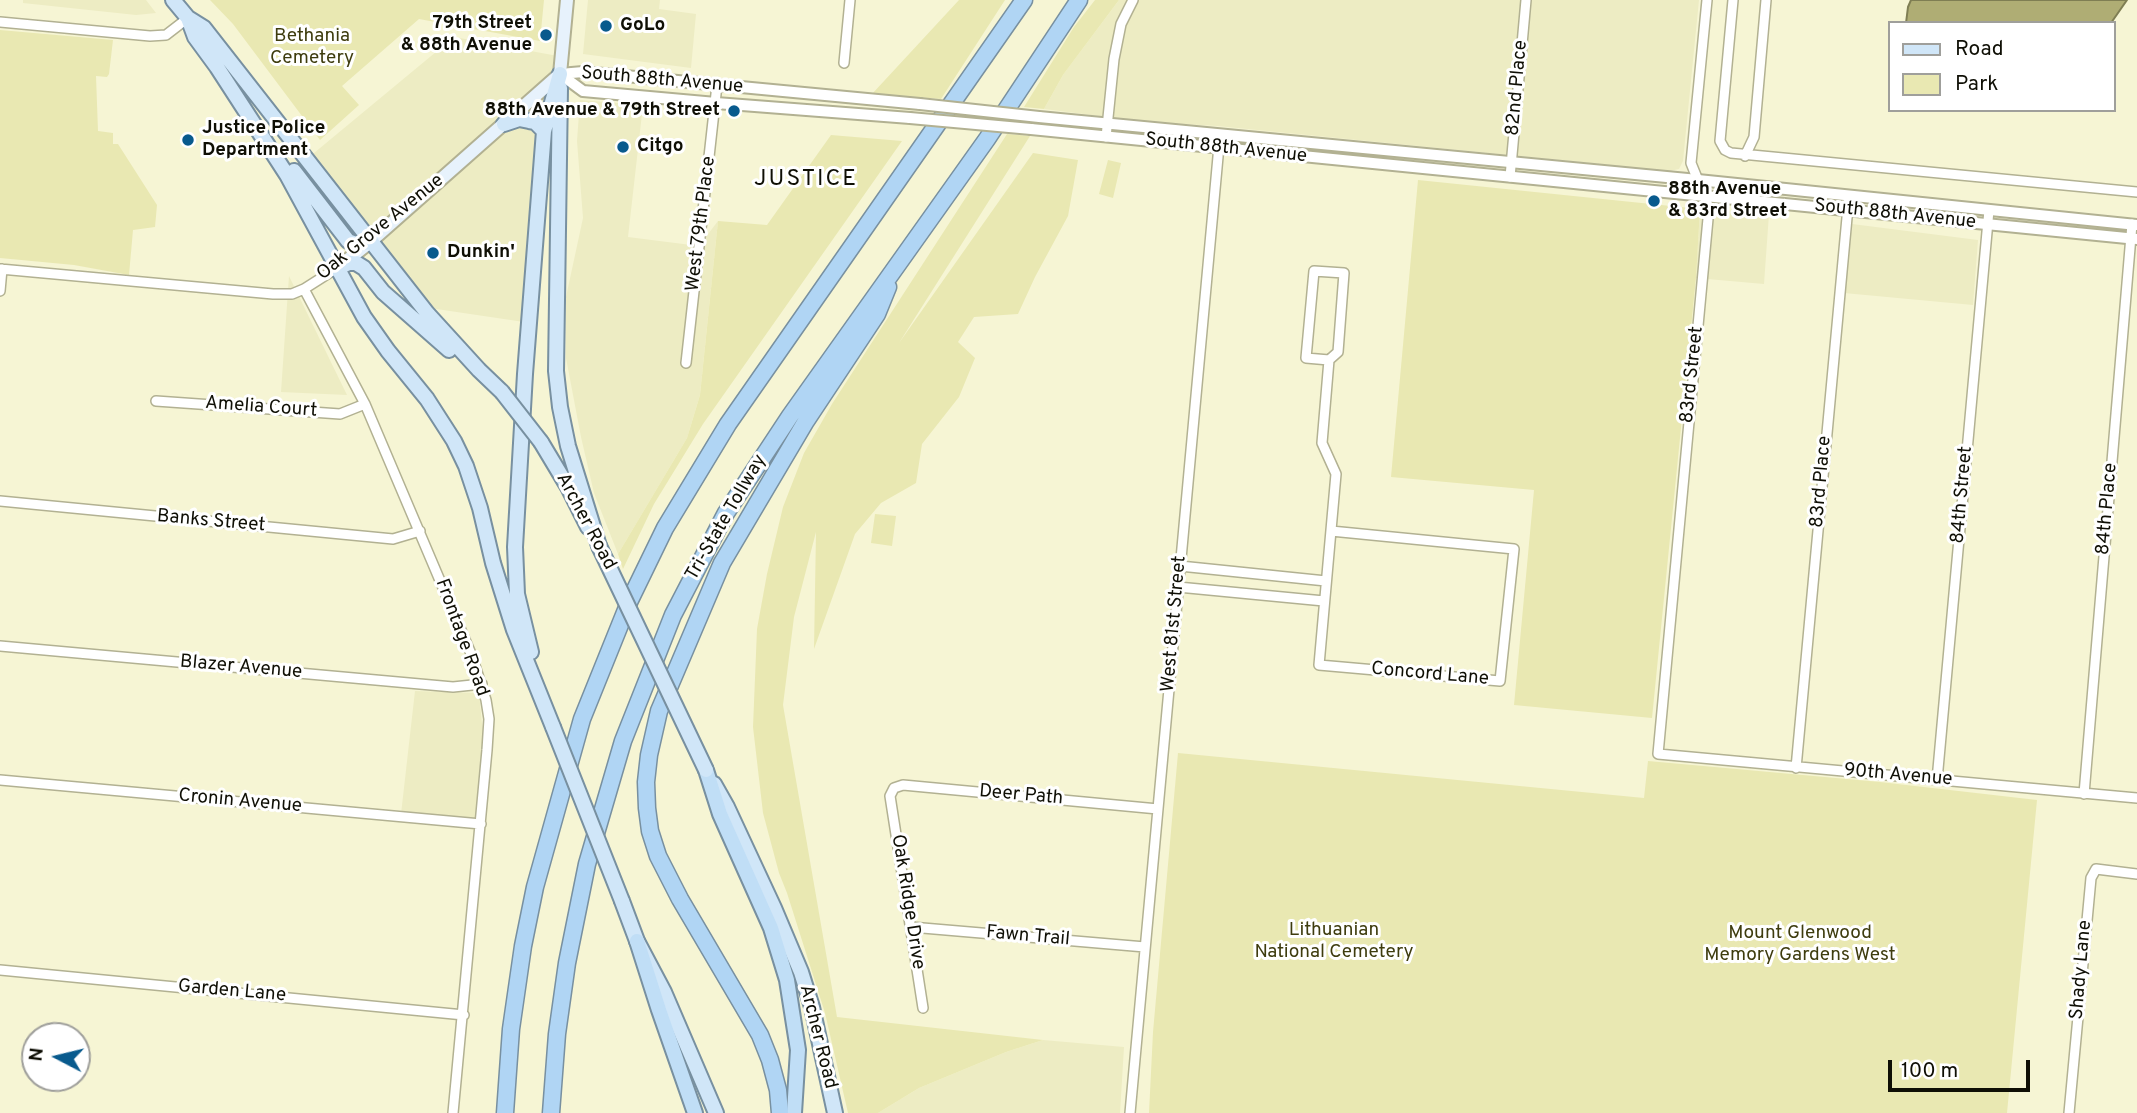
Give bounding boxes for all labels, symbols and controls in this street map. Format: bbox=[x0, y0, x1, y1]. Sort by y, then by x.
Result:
place label: 79th Street & 88th Avenue bbox=[401, 13, 532, 57]
place label: GoLo bbox=[620, 15, 665, 37]
marker: GoLo bbox=[598, 18, 614, 34]
legend bbox=[1888, 21, 2116, 112]
park label: Bethania Cemetery bbox=[270, 26, 354, 70]
marker: 79th Street & 88th Avenue bbox=[538, 27, 554, 43]
text: Road bbox=[1955, 36, 2004, 63]
street label: 82nd Place bbox=[1502, 39, 1534, 137]
street label: South 88th Avenue bbox=[580, 63, 744, 99]
text: Park bbox=[1955, 71, 1998, 98]
place label: 88th Avenue & 79th Street bbox=[485, 100, 720, 122]
marker: 88th Avenue & 79th Street bbox=[726, 103, 742, 119]
place label: Justice Police Department bbox=[202, 118, 325, 162]
street label: South 88th Avenue bbox=[1144, 129, 1308, 169]
marker: Justice Police Department bbox=[180, 132, 196, 148]
place label: Citgo bbox=[637, 136, 683, 158]
marker: Citgo bbox=[615, 139, 631, 155]
street label: West 79th Place bbox=[682, 155, 722, 293]
district label: JUSTICE bbox=[755, 166, 857, 194]
street label: Oak Grove Avenue bbox=[313, 170, 449, 286]
place label: 88th Avenue & 83rd Street bbox=[1668, 179, 1787, 223]
marker: 88th Avenue & 83rd Street bbox=[1646, 193, 1662, 209]
street label: South 88th Avenue bbox=[1813, 195, 1977, 235]
place label: Dunkin' bbox=[447, 242, 515, 264]
marker: Dunkin' bbox=[425, 245, 441, 261]
street label: 83rd Street bbox=[1677, 325, 1709, 425]
street label: Amelia Court bbox=[204, 393, 318, 423]
street label: 83rd Place bbox=[1807, 435, 1837, 529]
street label: 84th Street bbox=[1947, 445, 1979, 545]
street label: Tri-State Tollway bbox=[682, 451, 772, 585]
street label: 84th Place bbox=[2093, 462, 2123, 556]
street label: Archer Road bbox=[550, 470, 620, 574]
street label: Banks Street bbox=[156, 506, 266, 538]
street label: West 81st Street bbox=[1158, 555, 1192, 693]
street label: Frontage Road bbox=[429, 576, 493, 700]
street label: Blazer Avenue bbox=[179, 651, 303, 685]
street label: Concord Lane bbox=[1370, 658, 1490, 692]
street label: 90th Avenue bbox=[1843, 760, 1953, 792]
street label: Deer Path bbox=[978, 781, 1064, 811]
street label: Cronin Avenue bbox=[177, 785, 303, 819]
street label: Oak Ridge Drive bbox=[885, 833, 929, 971]
street label: Shady Lane bbox=[2066, 919, 2098, 1021]
park label: Lithuanian National Cemetery bbox=[1254, 920, 1414, 964]
street label: Fawn Trail bbox=[985, 922, 1071, 952]
park label: Mount Glenwood Memory Gardens West bbox=[1704, 923, 1896, 967]
street label: Garden Lane bbox=[177, 976, 287, 1008]
street label: Archer Road bbox=[793, 983, 841, 1091]
north arrow bbox=[21, 1022, 91, 1092]
text: N bbox=[24, 1046, 50, 1063]
scale bar bbox=[1892, 1046, 2034, 1090]
text: 100 m bbox=[1901, 1058, 1958, 1085]

